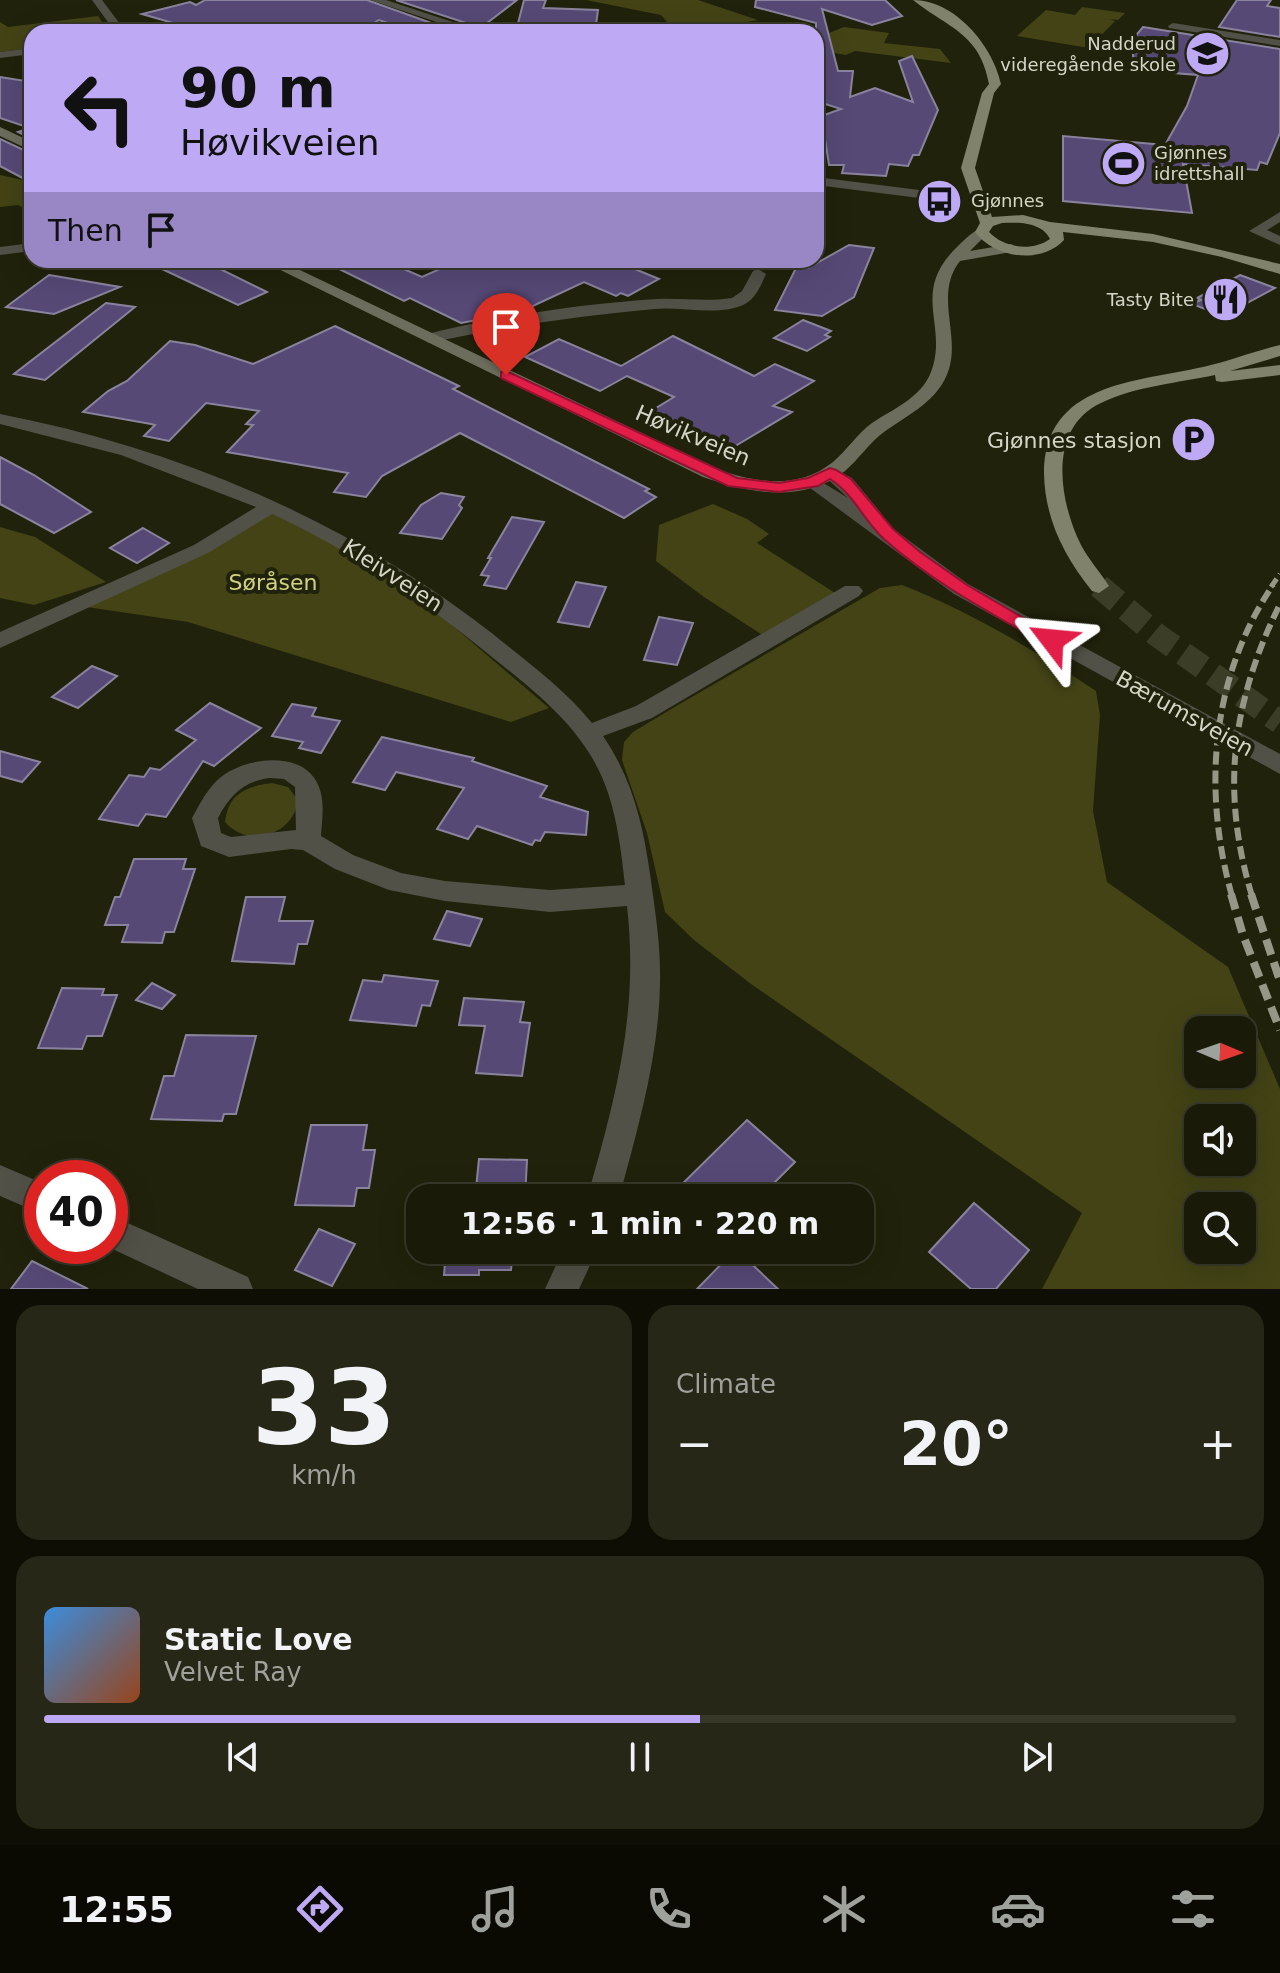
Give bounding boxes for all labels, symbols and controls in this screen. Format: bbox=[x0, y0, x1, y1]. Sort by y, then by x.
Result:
school or university icon: Nadderud videregående skole bbox=[1183, 30, 1231, 78]
place label: Nadderud videregående skole bbox=[1000, 33, 1176, 75]
text: 90 m bbox=[180, 55, 336, 120]
icon: left bbox=[48, 56, 152, 160]
text: Høvikveien bbox=[180, 122, 380, 163]
sports icon: Gjønnes idrettshall bbox=[1099, 139, 1147, 187]
place label: Gjønnes idrettshall bbox=[1154, 142, 1244, 184]
bus stop icon: Gjønnes bbox=[916, 177, 964, 225]
place label: Gjønnes bbox=[971, 190, 1044, 211]
icon: arrive bbox=[139, 208, 183, 252]
text: Then bbox=[48, 213, 123, 248]
restaurant icon: Tasty Bite bbox=[1201, 276, 1249, 324]
place label: Tasty Bite bbox=[1106, 289, 1194, 310]
pin bbox=[472, 293, 540, 375]
icon: arrive bbox=[484, 305, 528, 349]
street label: Høvikveien bbox=[632, 400, 754, 471]
parking icon: Gjønnes stasjon bbox=[1169, 416, 1217, 464]
place label: Gjønnes stasjon bbox=[987, 428, 1162, 453]
street label: Kleivveien bbox=[338, 534, 447, 617]
park label: Søråsen bbox=[229, 570, 317, 595]
position arrow bbox=[1010, 598, 1094, 682]
street label: Bærumsveien bbox=[1112, 665, 1258, 761]
north arrow bbox=[1184, 1016, 1256, 1088]
map controls bbox=[1184, 1016, 1256, 1264]
button: sound bbox=[1184, 1104, 1256, 1176]
speed limit sign: 40 bbox=[24, 1160, 128, 1264]
button: search bbox=[1184, 1192, 1256, 1264]
text: 12:56 · 1 min · 220 m bbox=[461, 1206, 819, 1241]
text: 33 bbox=[252, 1347, 396, 1469]
text: Climate bbox=[676, 1369, 776, 1399]
text: 20° bbox=[899, 1409, 1013, 1479]
text: − bbox=[676, 1418, 713, 1469]
text: + bbox=[1199, 1418, 1236, 1469]
text: km/h bbox=[291, 1460, 357, 1490]
text: Static Love bbox=[164, 1622, 353, 1657]
text: Velvet Ray bbox=[164, 1657, 302, 1687]
icon: previous bbox=[221, 1735, 265, 1779]
icon: pause bbox=[618, 1735, 662, 1779]
icon: next bbox=[1015, 1735, 1059, 1779]
icon: directions bbox=[292, 1881, 348, 1937]
icon: music bbox=[467, 1881, 523, 1937]
icon: phone bbox=[641, 1881, 697, 1937]
icon: climate bbox=[816, 1881, 872, 1937]
icon: car bbox=[990, 1881, 1046, 1937]
icon: filters bbox=[1165, 1881, 1221, 1937]
text: 12:55 bbox=[59, 1889, 174, 1930]

